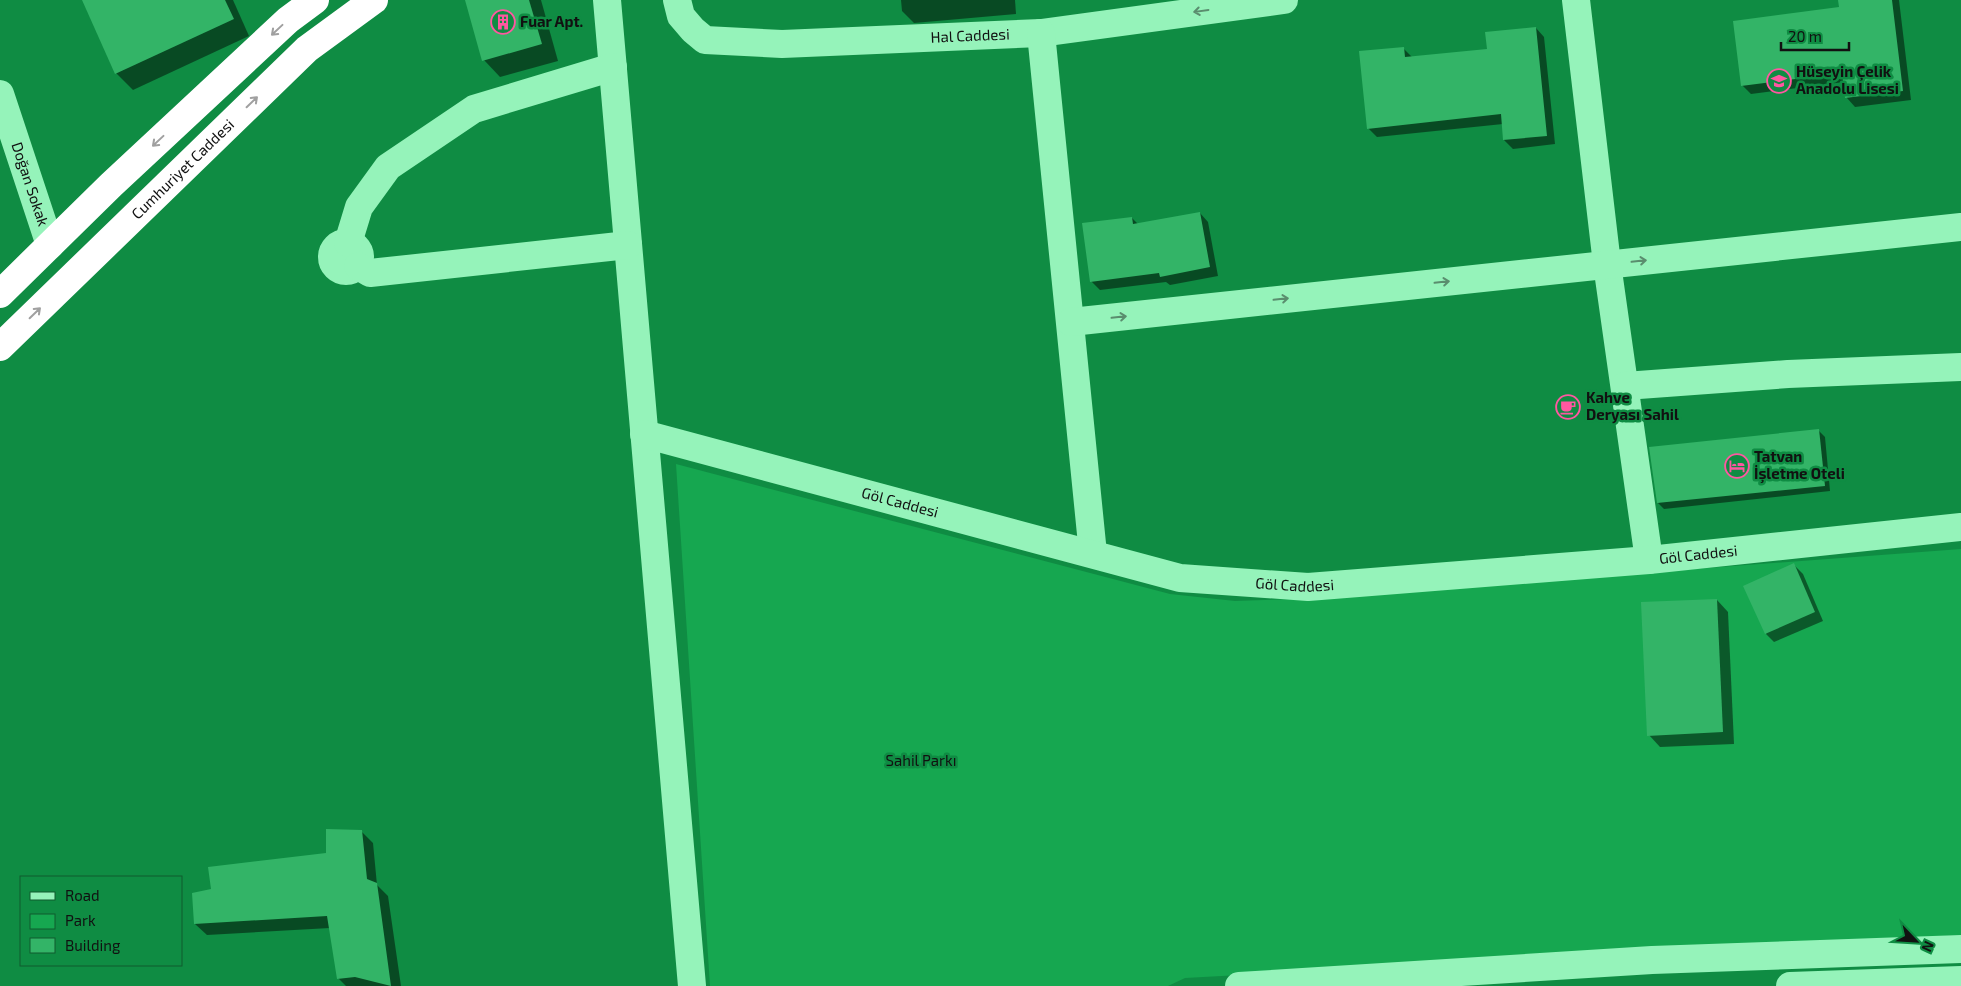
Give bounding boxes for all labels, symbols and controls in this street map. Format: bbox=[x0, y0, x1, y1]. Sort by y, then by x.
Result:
one-way arrow bbox=[1194, 6, 1210, 16]
building icon: Fuar Apt. bbox=[490, 9, 516, 35]
place label: Fuar Apt. bbox=[520, 12, 583, 30]
scale bar bbox=[1781, 20, 1848, 52]
one-way arrow bbox=[270, 24, 283, 36]
street label: Hal Caddesi bbox=[930, 24, 1010, 46]
text: 20 m bbox=[1788, 27, 1822, 45]
place label: Hüseyin Çelik Anadolu Lisesi bbox=[1796, 62, 1899, 97]
school or university icon: Hüseyin Çelik Anadolu Lisesi bbox=[1766, 68, 1792, 94]
one-way arrow bbox=[246, 96, 258, 108]
street label: Cumhuriyet Caddesi bbox=[127, 115, 237, 222]
one-way arrow bbox=[152, 135, 164, 147]
street label: Doğan Sokak bbox=[8, 139, 53, 229]
one-way arrow bbox=[1630, 256, 1646, 266]
one-way arrow bbox=[1434, 277, 1450, 287]
one-way arrow bbox=[1272, 294, 1288, 304]
one-way arrow bbox=[29, 307, 41, 319]
one-way arrow bbox=[1111, 312, 1127, 322]
place label: Kahve Deryası Sahil bbox=[1586, 388, 1679, 424]
cafe icon: Kahve Deryası Sahil bbox=[1555, 394, 1581, 420]
place label: Tatvan İşletme Oteli bbox=[1754, 447, 1845, 484]
hotel icon: Tatvan İşletme Oteli bbox=[1724, 453, 1750, 479]
street label: Göl Caddesi bbox=[860, 483, 941, 521]
street label: Göl Caddesi bbox=[1658, 541, 1738, 567]
street label: Göl Caddesi bbox=[1255, 573, 1335, 595]
park label: Sahil Parkı bbox=[886, 751, 956, 769]
legend bbox=[20, 876, 182, 966]
text: Road bbox=[65, 886, 100, 904]
text: Park bbox=[65, 911, 96, 929]
north arrow bbox=[1891, 916, 1941, 966]
text: Building bbox=[65, 936, 121, 954]
text: N bbox=[1918, 939, 1938, 955]

